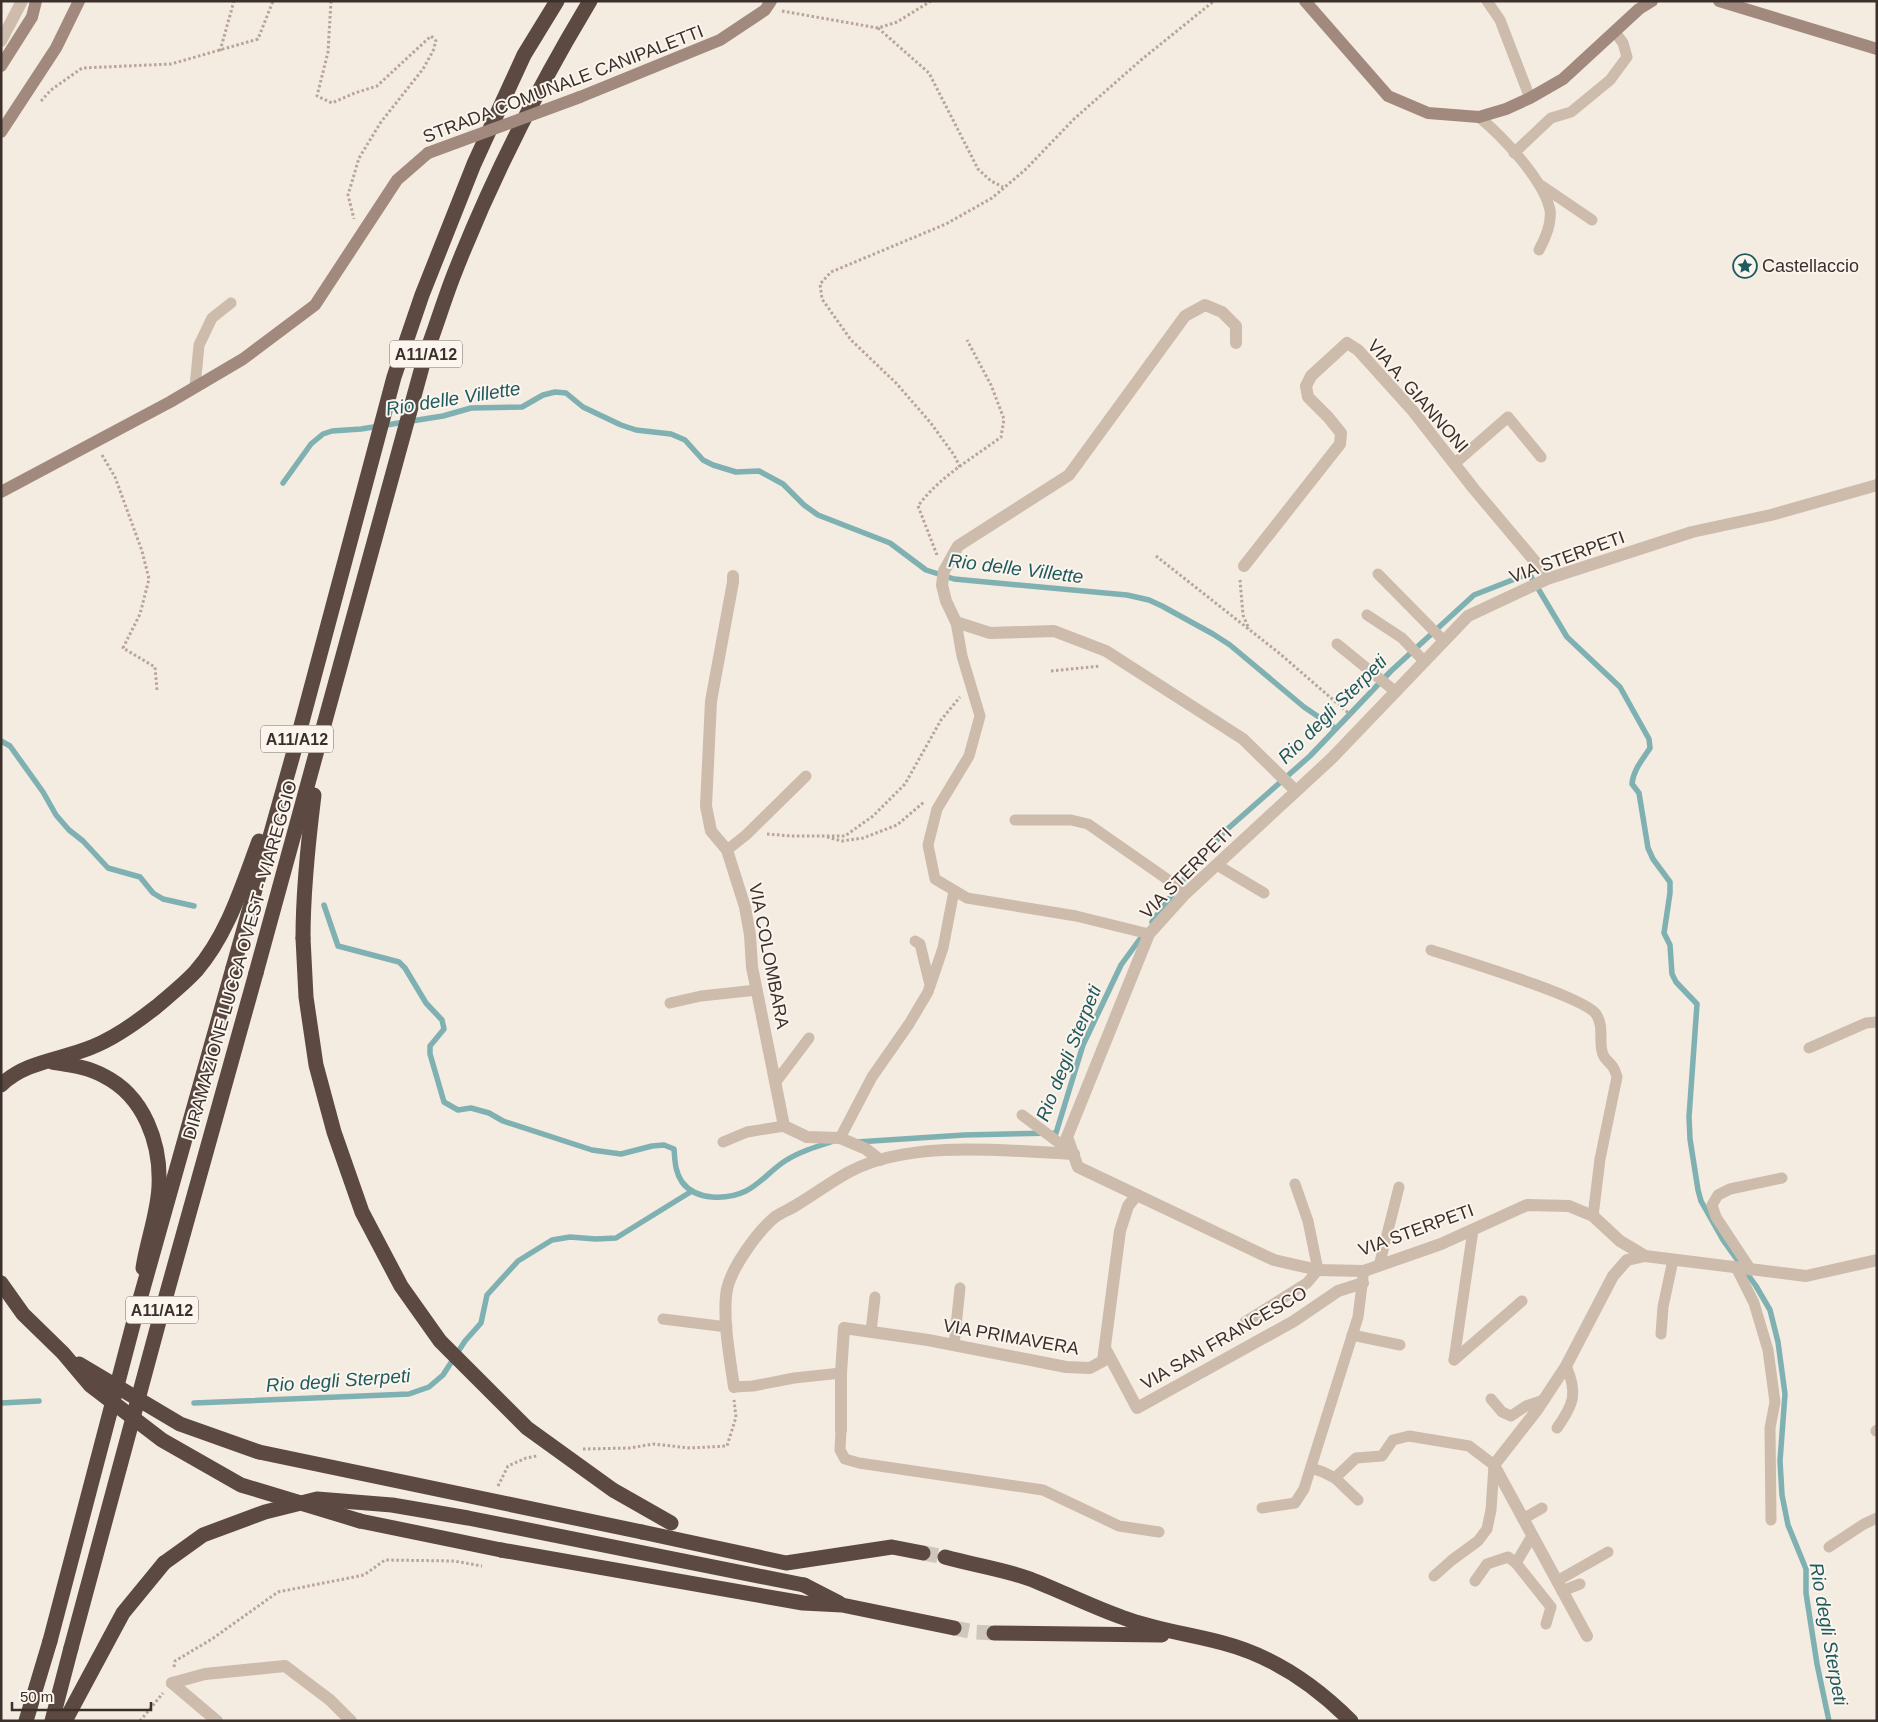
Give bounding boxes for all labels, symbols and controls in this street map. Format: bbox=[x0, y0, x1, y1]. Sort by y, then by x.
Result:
street label: STRADA COMUNALE CANIPALETTI bbox=[420, 21, 706, 147]
place icon: Castellaccio bbox=[1732, 253, 1758, 279]
place label: Castellaccio bbox=[1762, 256, 1859, 276]
street label: VIA A. GIANNONI bbox=[1364, 335, 1472, 457]
road number: A11/A12 bbox=[390, 340, 462, 368]
water label: Rio delle Villette bbox=[384, 377, 522, 419]
street label: VIA STERPETI bbox=[1507, 527, 1627, 587]
water label: Rio delle Villette bbox=[947, 550, 1085, 587]
water label: Rio degli Sterpeti bbox=[1274, 650, 1391, 768]
road number: A11/A12 bbox=[261, 726, 333, 752]
street label: DIRAMAZIONE LUCCA OVEST - VIAREGGIO bbox=[179, 778, 301, 1142]
street label: VIA STERPETI bbox=[1136, 823, 1236, 923]
street label: VIA COLOMBARA bbox=[745, 881, 793, 1031]
water label: Rio degli Sterpeti bbox=[1032, 981, 1106, 1124]
street label: VIA STERPETI bbox=[1356, 1200, 1476, 1260]
street label: VIA SAN FRANCESCO bbox=[1138, 1282, 1310, 1394]
road number: A11/A12 bbox=[126, 1296, 198, 1324]
street label: VIA PRIMAVERA bbox=[941, 1315, 1081, 1359]
water label: Rio degli Sterpeti bbox=[265, 1365, 412, 1396]
water label: Rio degli Sterpeti bbox=[1806, 1561, 1852, 1708]
scale bar bbox=[12, 1680, 151, 1712]
text: 50 m bbox=[20, 1688, 53, 1705]

